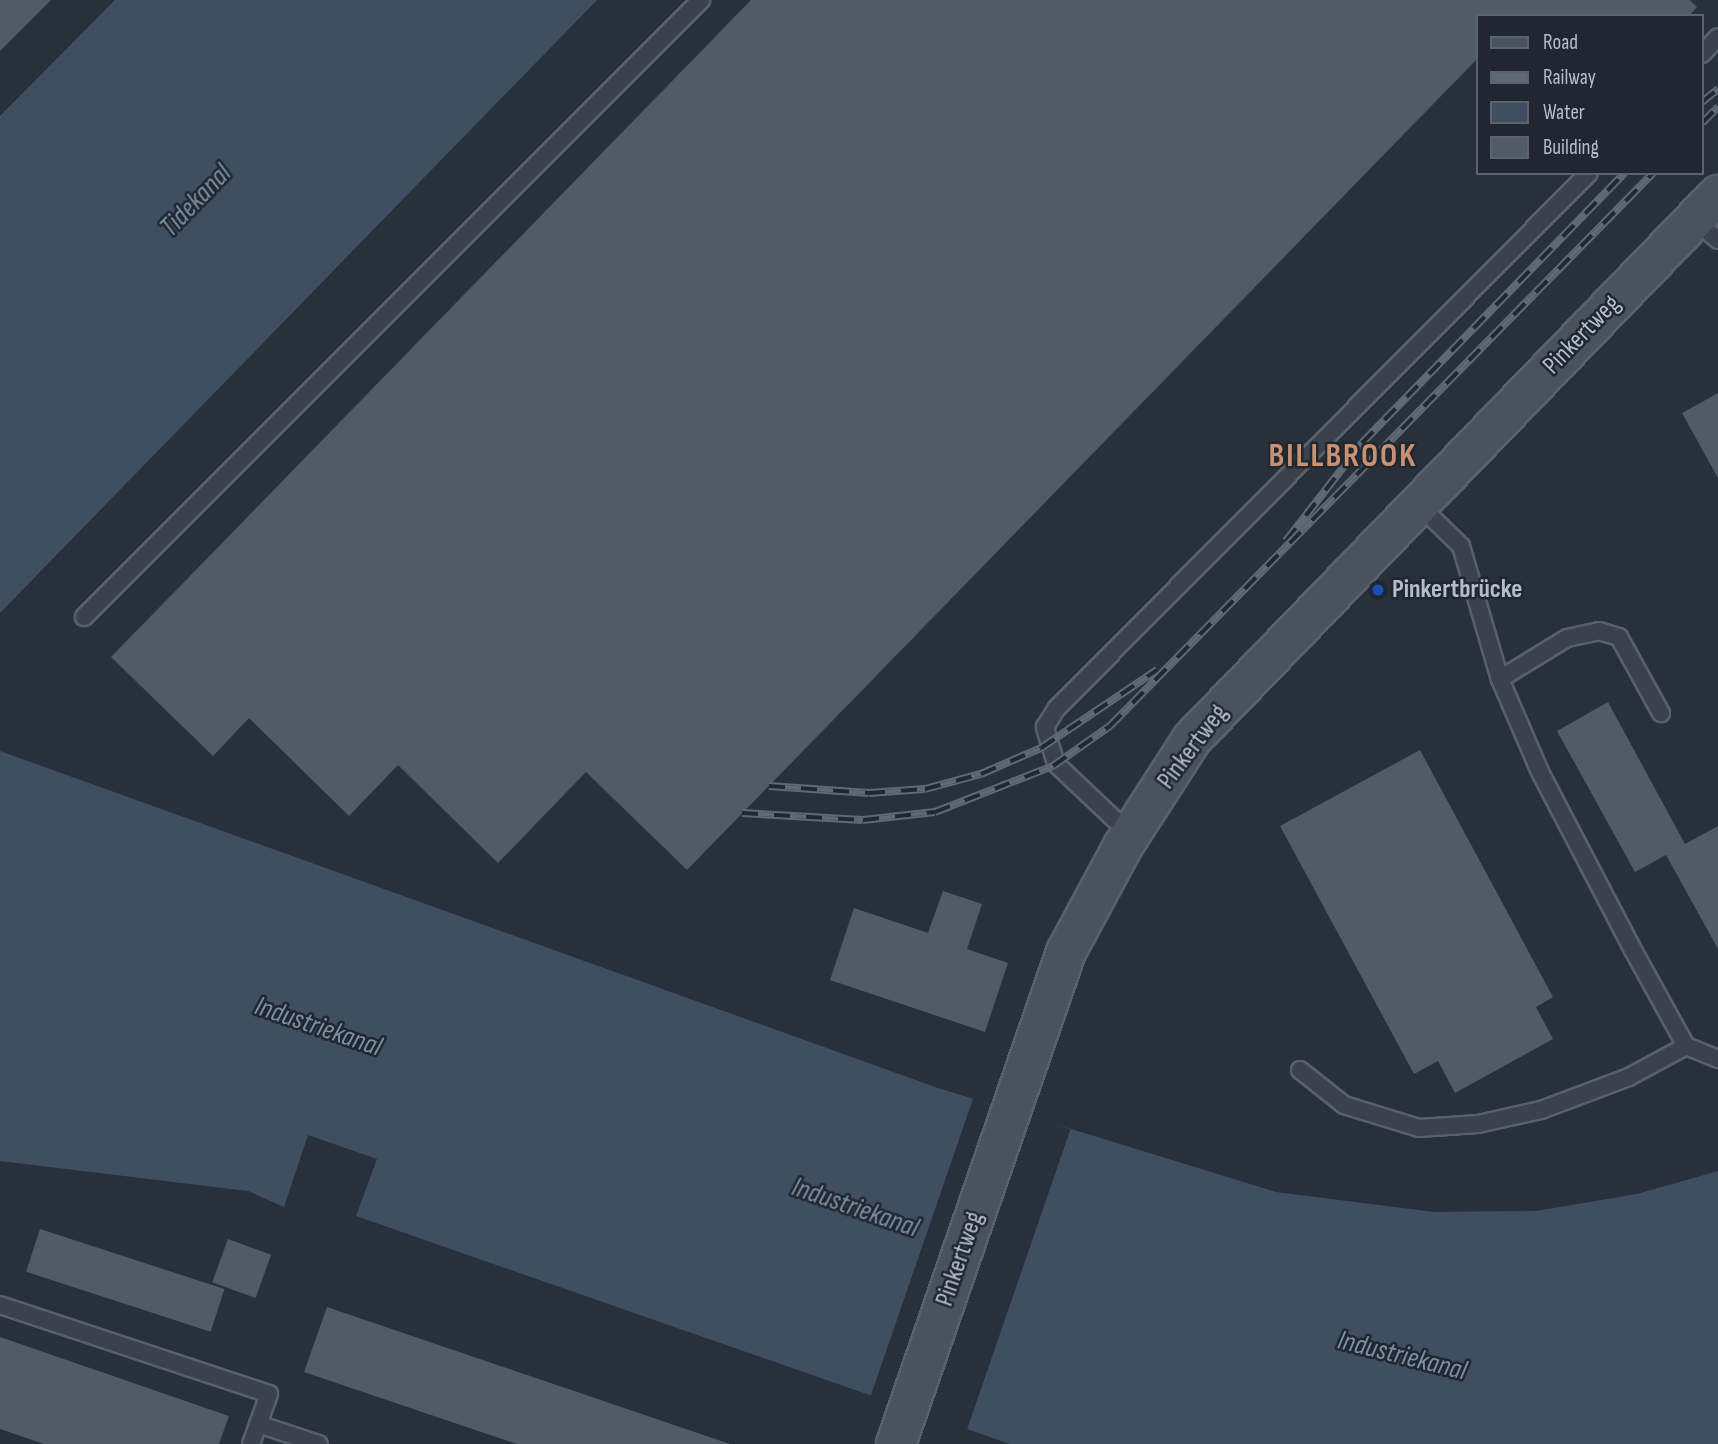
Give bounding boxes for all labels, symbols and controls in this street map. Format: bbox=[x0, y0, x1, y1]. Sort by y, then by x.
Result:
legend bbox=[1476, 14, 1704, 175]
text: Road bbox=[1543, 30, 1578, 55]
text: Railway bbox=[1543, 65, 1596, 90]
text: Water bbox=[1543, 100, 1585, 125]
text: Building bbox=[1543, 135, 1599, 160]
water label: Tidekanal bbox=[153, 158, 239, 244]
street label: Pinkertweg bbox=[1537, 289, 1627, 381]
district label: BILLBROOK bbox=[1270, 437, 1416, 477]
place label: Pinkertbrücke bbox=[1392, 574, 1522, 606]
marker: Pinkertbrücke bbox=[1370, 582, 1386, 598]
street label: Pinkertweg bbox=[1151, 699, 1235, 795]
water label: Industriekanal bbox=[250, 990, 386, 1064]
water label: Industriekanal bbox=[787, 1171, 923, 1245]
street label: Pinkertweg bbox=[929, 1208, 991, 1310]
water label: Industriekanal bbox=[1334, 1324, 1470, 1388]

